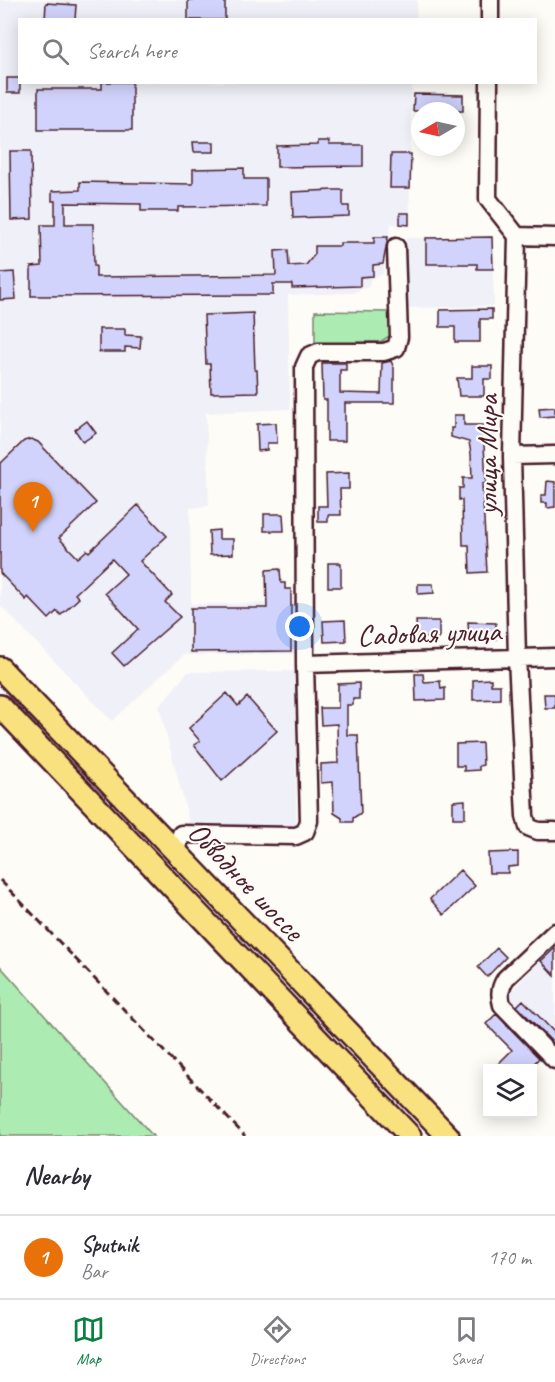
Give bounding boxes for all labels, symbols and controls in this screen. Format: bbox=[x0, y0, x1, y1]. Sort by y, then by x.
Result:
search box bbox=[18, 18, 537, 84]
icon: search bbox=[39, 35, 72, 68]
text: Search here bbox=[87, 37, 177, 65]
north arrow bbox=[411, 102, 465, 156]
street label: улица Мира bbox=[468, 393, 506, 517]
pin: 1 bbox=[14, 482, 52, 532]
street label: Садовая улица bbox=[356, 611, 503, 655]
your location bbox=[285, 612, 314, 641]
street label: Обводное шоссе bbox=[180, 813, 314, 950]
map controls bbox=[483, 1064, 537, 1118]
button: layers bbox=[483, 1064, 537, 1118]
text: Nearby bbox=[24, 1159, 89, 1192]
text: Sputnik bbox=[81, 1231, 138, 1259]
text: 1 bbox=[39, 1245, 48, 1270]
text: 170 m bbox=[488, 1245, 531, 1270]
text: Bar bbox=[81, 1259, 107, 1284]
tab: Map bbox=[72, 1313, 105, 1369]
tab: Directions bbox=[250, 1313, 305, 1369]
tab: Saved bbox=[450, 1313, 483, 1369]

